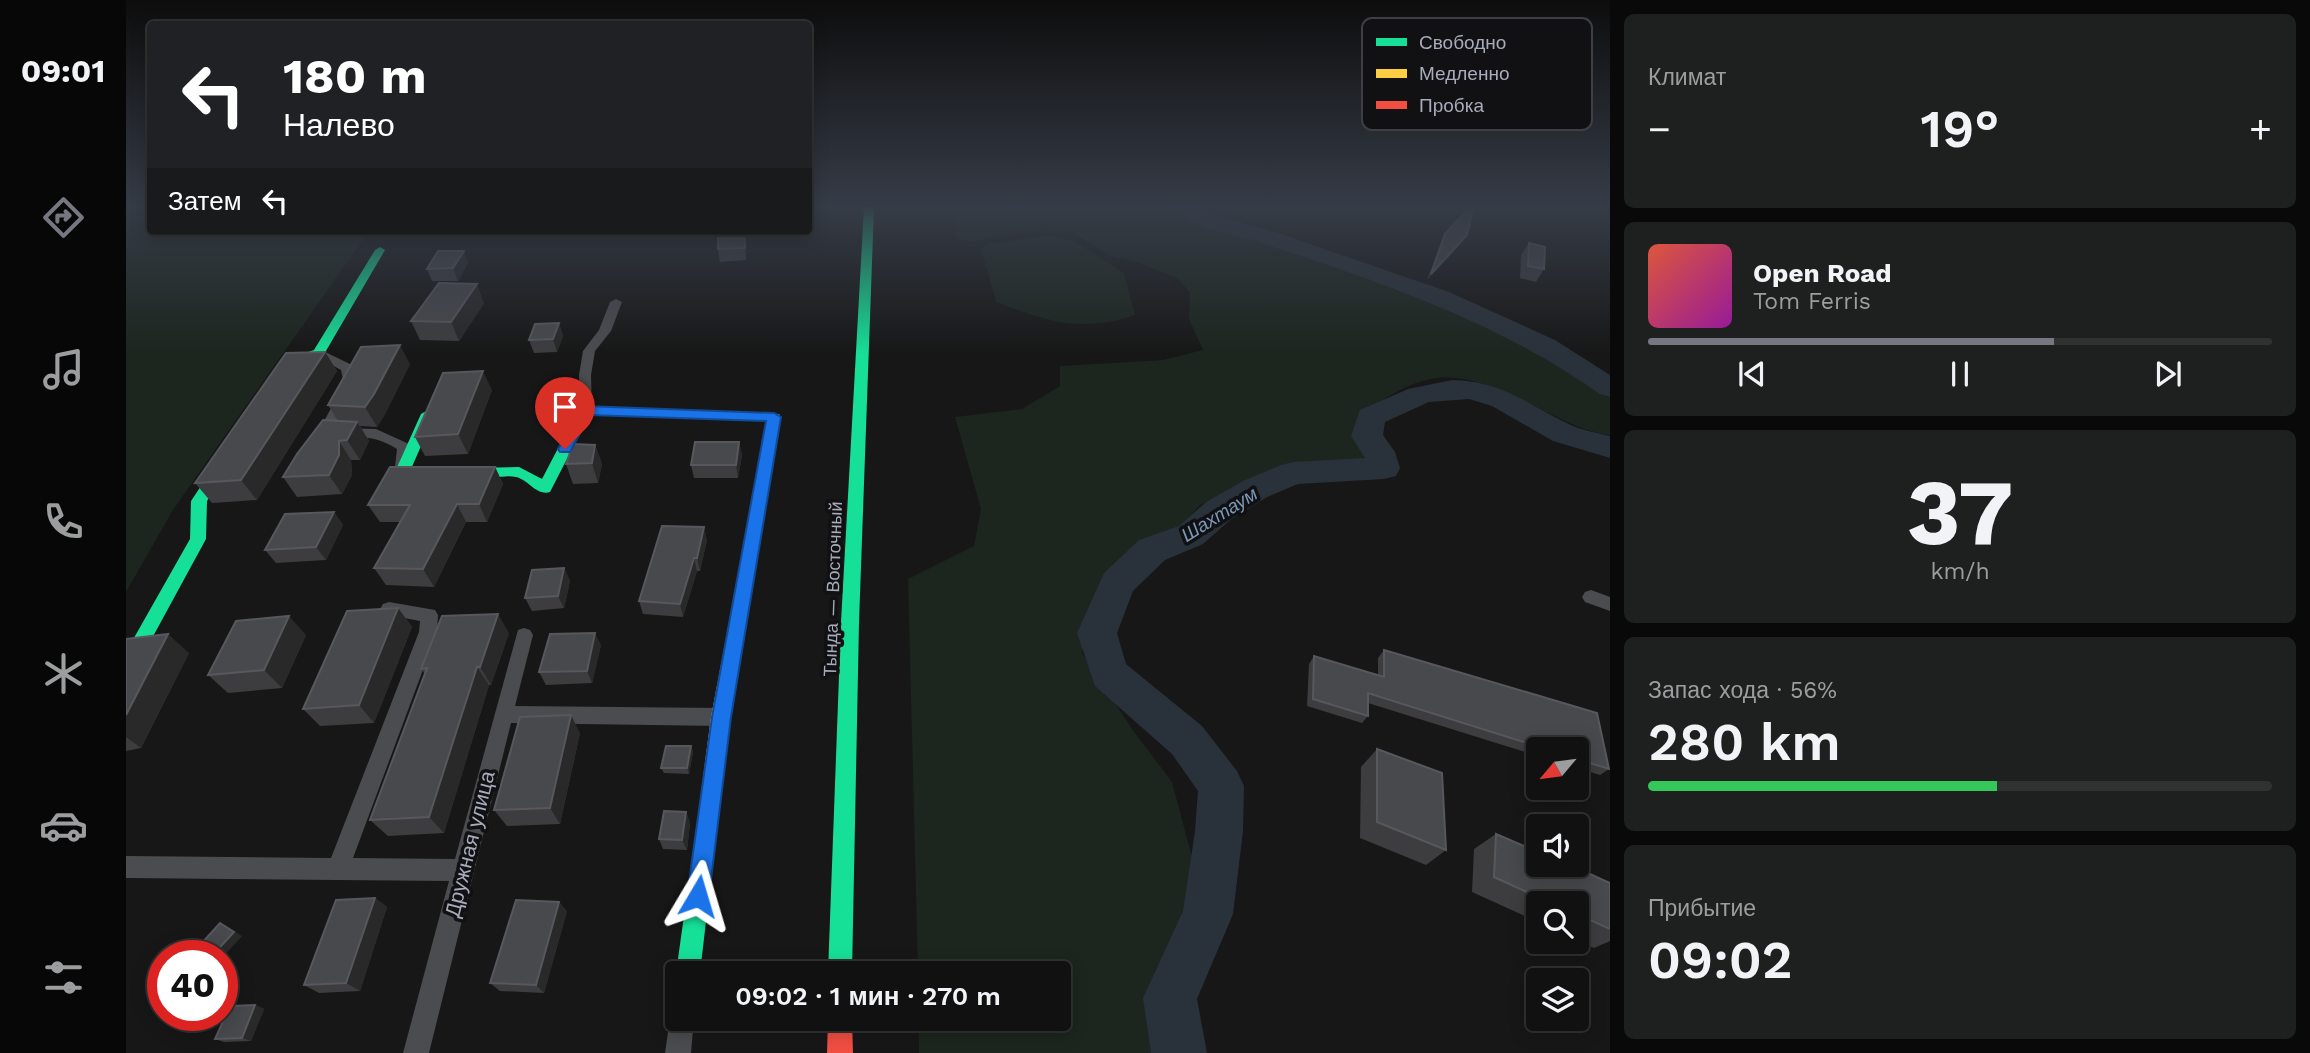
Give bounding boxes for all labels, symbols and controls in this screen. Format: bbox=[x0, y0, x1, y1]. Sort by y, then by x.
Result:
legend bbox=[1362, 18, 1592, 130]
text: Свободно bbox=[1419, 31, 1506, 54]
text: 180 m bbox=[283, 47, 427, 105]
icon: left bbox=[168, 49, 259, 140]
text: 09:01 bbox=[21, 52, 105, 90]
text: Медленно bbox=[1419, 62, 1509, 85]
text: Климат bbox=[1648, 64, 1726, 91]
text: Пробка bbox=[1419, 94, 1484, 117]
text: 19° bbox=[1921, 99, 1999, 160]
text: Налево bbox=[283, 106, 395, 144]
text: − bbox=[1648, 107, 1671, 151]
text: + bbox=[2249, 107, 2272, 151]
icon: left bbox=[256, 182, 294, 220]
text: Затем bbox=[168, 186, 242, 216]
icon: directions bbox=[39, 193, 88, 242]
text: Open Road bbox=[1753, 258, 1891, 288]
text: Tom Ferris bbox=[1753, 288, 1871, 315]
icon: music bbox=[39, 345, 88, 394]
icon: previous bbox=[1733, 355, 1771, 393]
icon: pause bbox=[1941, 355, 1979, 393]
icon: next bbox=[2149, 355, 2187, 393]
pin bbox=[535, 377, 595, 449]
icon: arrive bbox=[546, 388, 584, 426]
text: 37 bbox=[1907, 459, 2013, 566]
water label: Шахтаум bbox=[1177, 482, 1262, 547]
icon: phone bbox=[39, 497, 88, 546]
street label: Тында — Восточный bbox=[819, 501, 846, 677]
text: km/h bbox=[1930, 558, 1990, 585]
icon: climate bbox=[39, 649, 88, 698]
text: Запас хода · 56% bbox=[1648, 677, 1837, 704]
text: 280 km bbox=[1648, 712, 1841, 773]
north arrow bbox=[1526, 737, 1589, 800]
map controls bbox=[1526, 737, 1589, 1031]
street label: Дружная улица bbox=[439, 768, 500, 920]
icon: car bbox=[39, 801, 88, 850]
button: sound bbox=[1526, 814, 1589, 877]
position arrow bbox=[661, 859, 735, 933]
button: search bbox=[1526, 891, 1589, 954]
text: Прибытие bbox=[1648, 895, 1756, 922]
text: 09:02 bbox=[1648, 930, 1793, 991]
speed limit sign: 40 bbox=[147, 940, 238, 1031]
icon: filters bbox=[39, 953, 88, 1002]
button: layers bbox=[1526, 968, 1589, 1031]
text: 09:02 · 1 мин · 270 m bbox=[735, 981, 1001, 1011]

